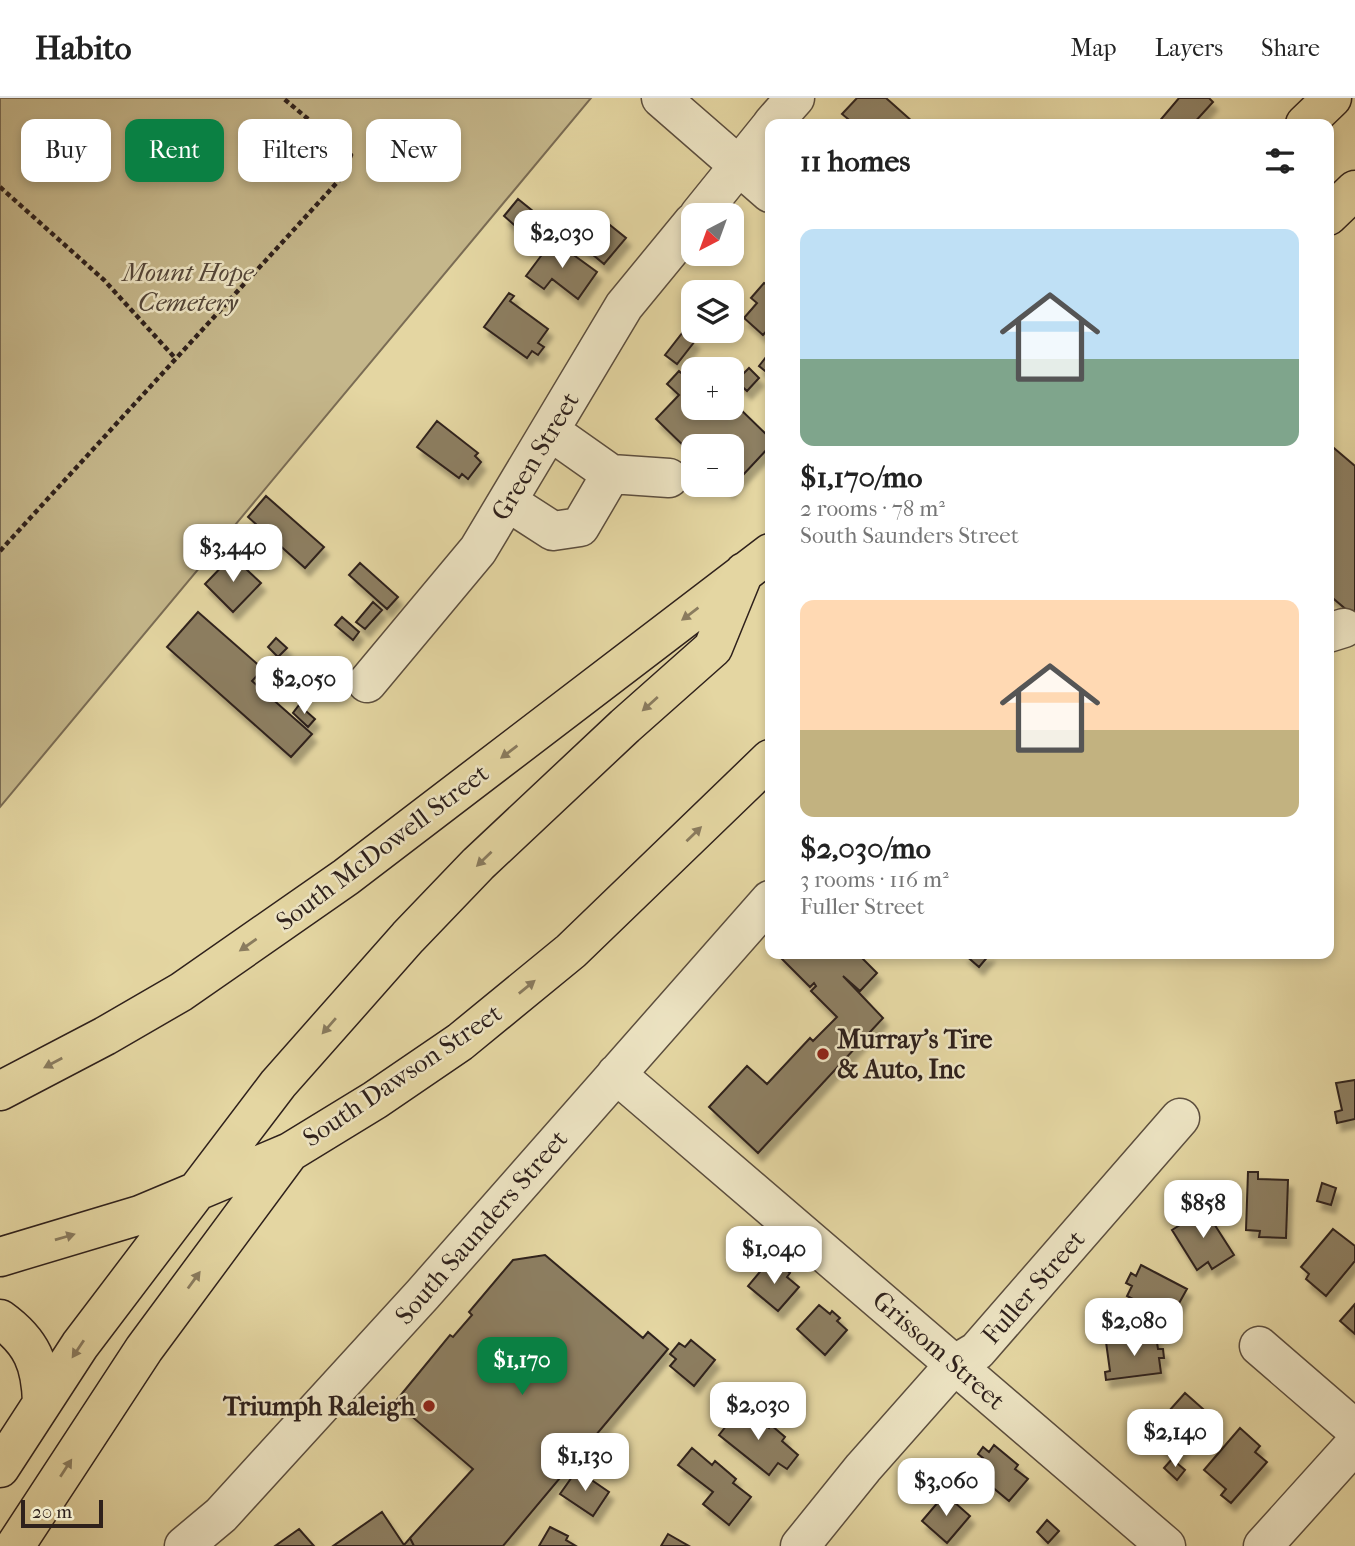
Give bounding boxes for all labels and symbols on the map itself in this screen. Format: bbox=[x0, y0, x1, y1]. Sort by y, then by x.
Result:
north arrow bbox=[681, 203, 744, 266]
pin: $2,030 bbox=[505, 211, 619, 270]
park label: Mount Hope Cemetery bbox=[120, 257, 255, 318]
street label: Green Street bbox=[485, 386, 586, 526]
pin: $3,440 bbox=[176, 524, 290, 584]
one-way arrow bbox=[681, 606, 699, 620]
pin: $2,050 bbox=[247, 656, 361, 716]
one-way arrow bbox=[641, 696, 659, 712]
one-way arrow bbox=[501, 745, 519, 760]
street label: South McDowell Street bbox=[270, 757, 495, 937]
one-way arrow bbox=[686, 825, 703, 842]
one-way arrow bbox=[475, 851, 492, 868]
one-way arrow bbox=[239, 938, 257, 952]
one-way arrow bbox=[517, 980, 535, 995]
street label: South Dawson Street bbox=[297, 997, 508, 1153]
one-way arrow bbox=[322, 1017, 338, 1034]
place label: Murray's Tire & Auto, Inc bbox=[837, 1024, 993, 1085]
marker: Murray's Tire & Auto, Inc bbox=[815, 1046, 831, 1062]
one-way arrow bbox=[43, 1057, 63, 1069]
street label: South Saunders Street bbox=[389, 1123, 575, 1331]
pin: $858 bbox=[1162, 1180, 1244, 1240]
street label: Fuller Street bbox=[975, 1223, 1092, 1351]
pin: $1,040 bbox=[717, 1226, 831, 1286]
one-way arrow bbox=[55, 1232, 76, 1242]
one-way arrow bbox=[187, 1271, 201, 1290]
street label: Grissom Street bbox=[866, 1284, 1012, 1417]
pin: $2,080 bbox=[1077, 1298, 1191, 1358]
pin: $1,170 bbox=[465, 1338, 579, 1397]
one-way arrow bbox=[72, 1339, 85, 1358]
pin: $2,030 bbox=[701, 1382, 815, 1442]
place label: Triumph Raleigh bbox=[222, 1391, 415, 1422]
marker: Triumph Raleigh bbox=[421, 1398, 437, 1414]
pin: $2,140 bbox=[1118, 1410, 1232, 1469]
pin: $1,130 bbox=[528, 1434, 642, 1493]
pin: $3,060 bbox=[889, 1458, 1003, 1518]
one-way arrow bbox=[59, 1459, 72, 1478]
scale bar bbox=[21, 1497, 103, 1529]

